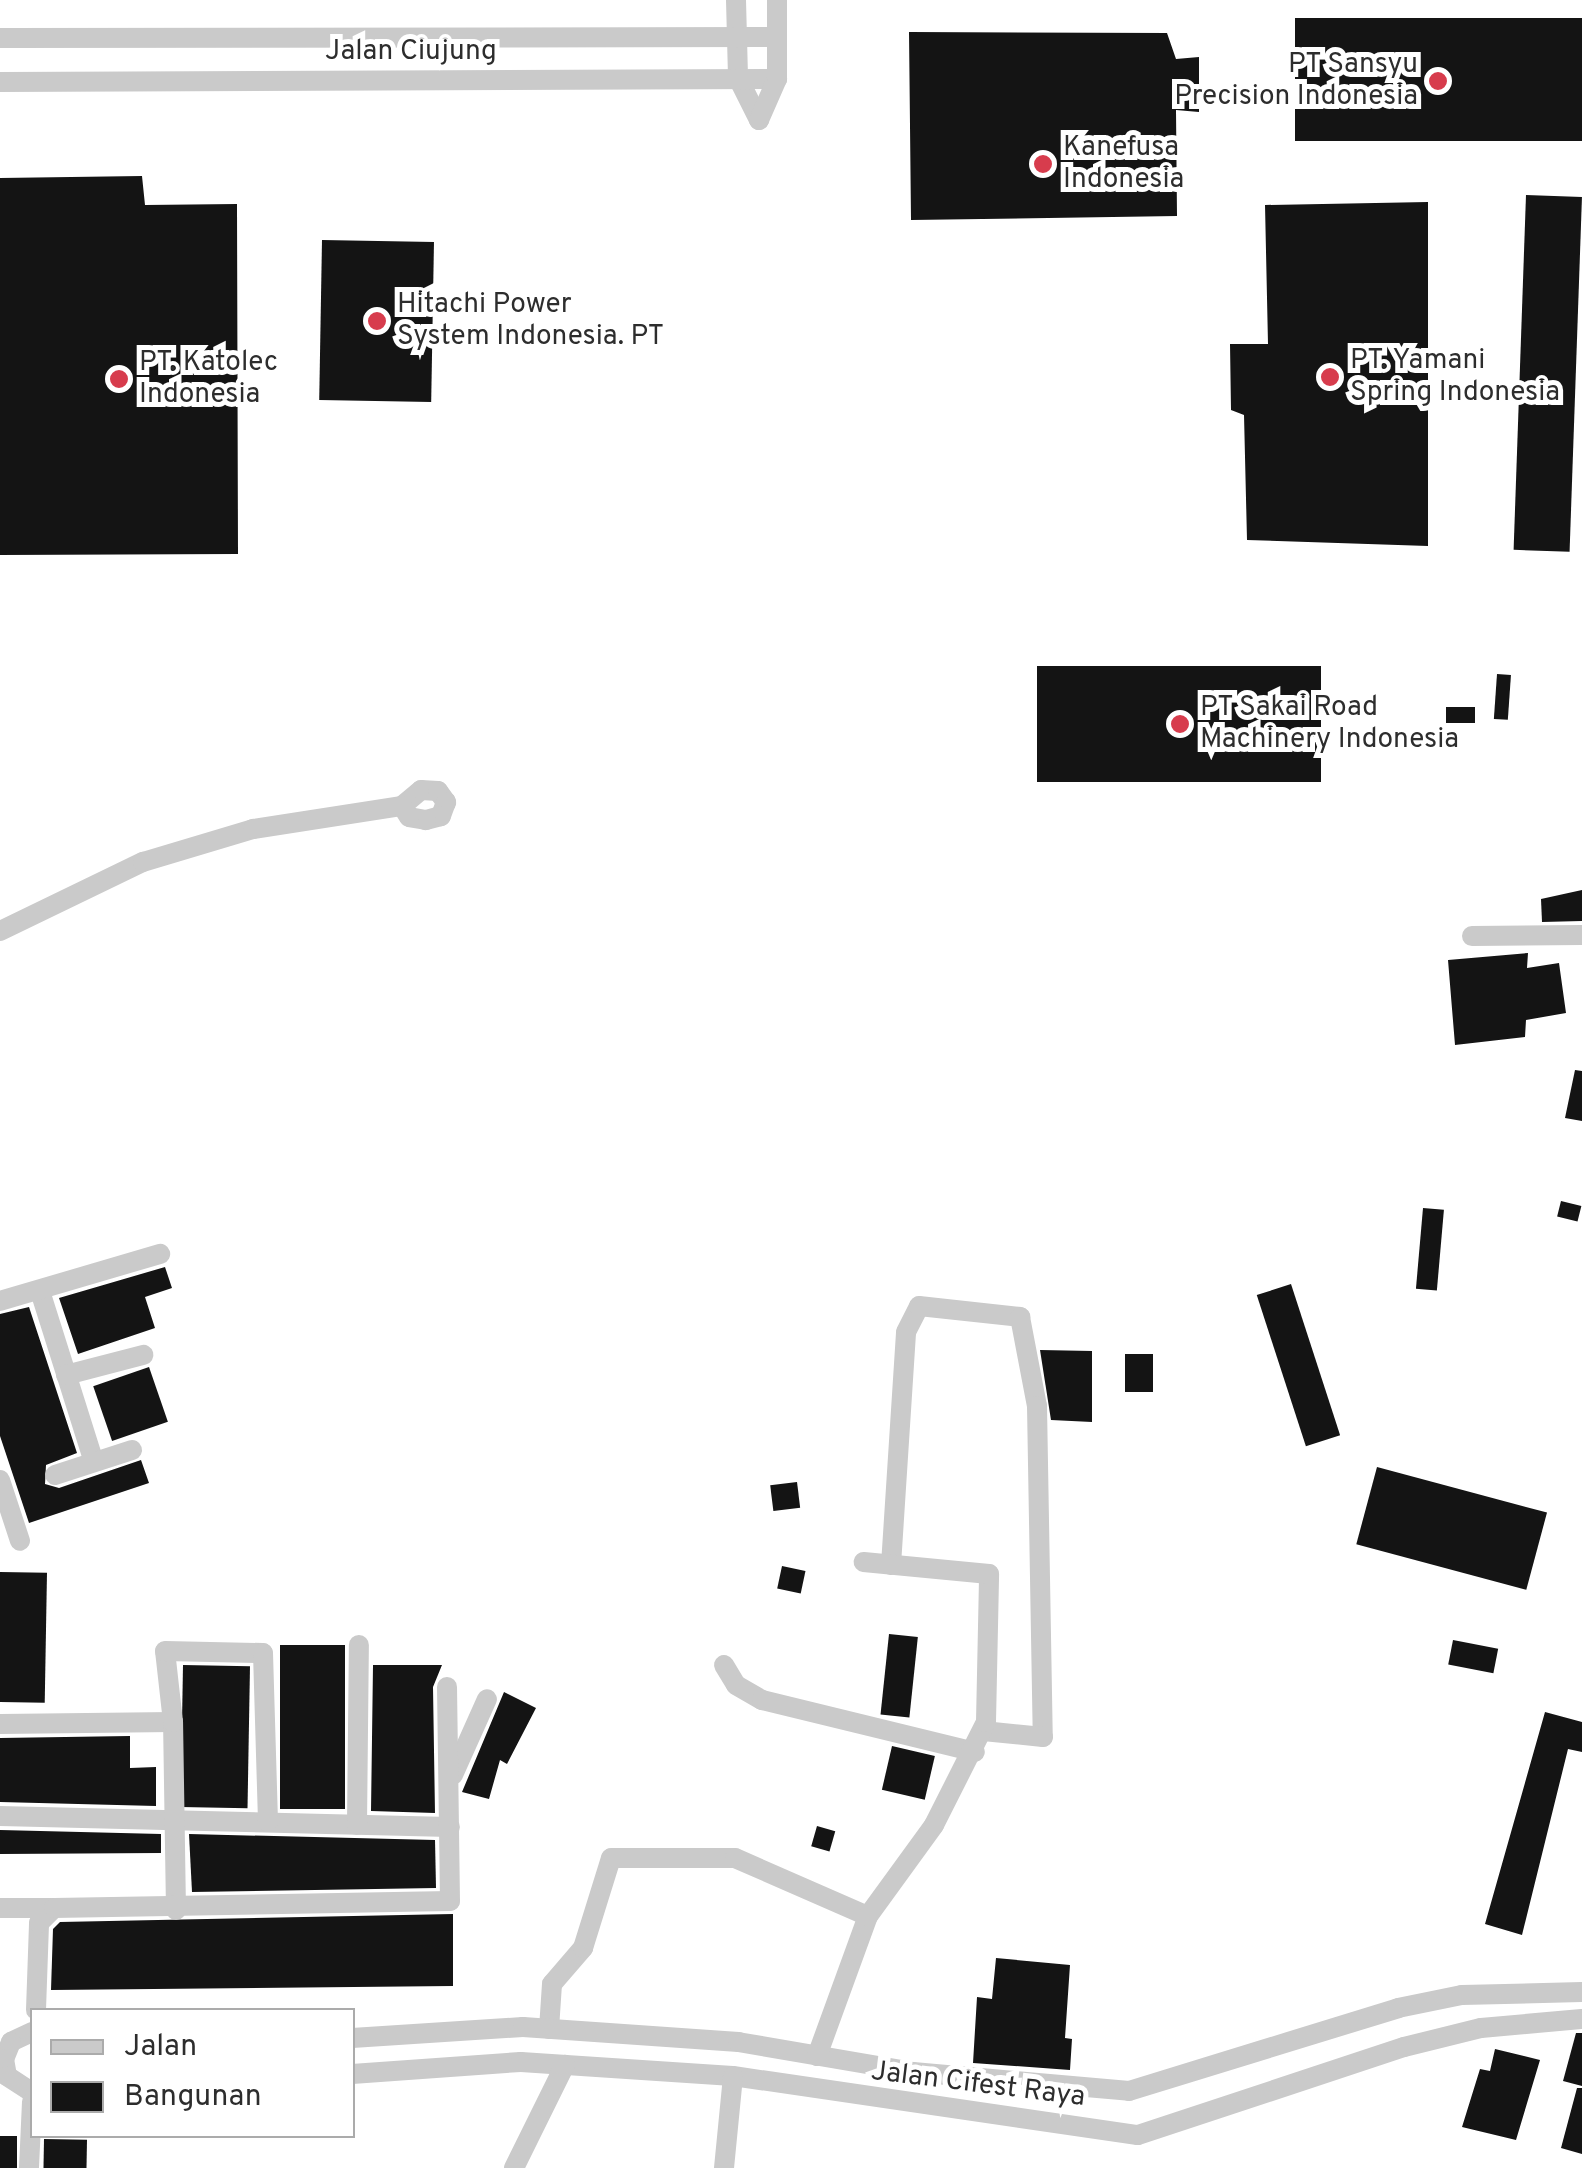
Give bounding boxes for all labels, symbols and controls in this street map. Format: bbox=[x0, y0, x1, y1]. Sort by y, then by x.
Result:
street label: Jalan Ciujung bbox=[325, 35, 497, 69]
place label: PT Sansyu Precision Indonesia bbox=[1174, 48, 1418, 114]
marker: PT Sansyu Precision Indonesia bbox=[1427, 70, 1449, 92]
place label: Kanefusa Indonesia bbox=[1063, 131, 1184, 197]
marker: Kanefusa Indonesia bbox=[1032, 153, 1054, 175]
place label: Hitachi Power System Indonesia. PT bbox=[397, 288, 664, 354]
marker: Hitachi Power System Indonesia. PT bbox=[366, 310, 388, 332]
place label: PT. Yamani Spring Indonesia bbox=[1350, 344, 1560, 410]
place label: PT. Katolec Indonesia bbox=[139, 346, 278, 412]
marker: PT. Yamani Spring Indonesia bbox=[1319, 366, 1341, 388]
marker: PT. Katolec Indonesia bbox=[108, 368, 130, 390]
place label: PT Sakai Road Machinery Indonesia bbox=[1200, 691, 1459, 757]
marker: PT Sakai Road Machinery Indonesia bbox=[1169, 713, 1191, 735]
legend bbox=[30, 2008, 355, 2138]
text: Jalan bbox=[124, 2029, 197, 2066]
street label: Jalan Cifest Raya bbox=[869, 2055, 1087, 2115]
text: Bangunan bbox=[124, 2079, 262, 2116]

